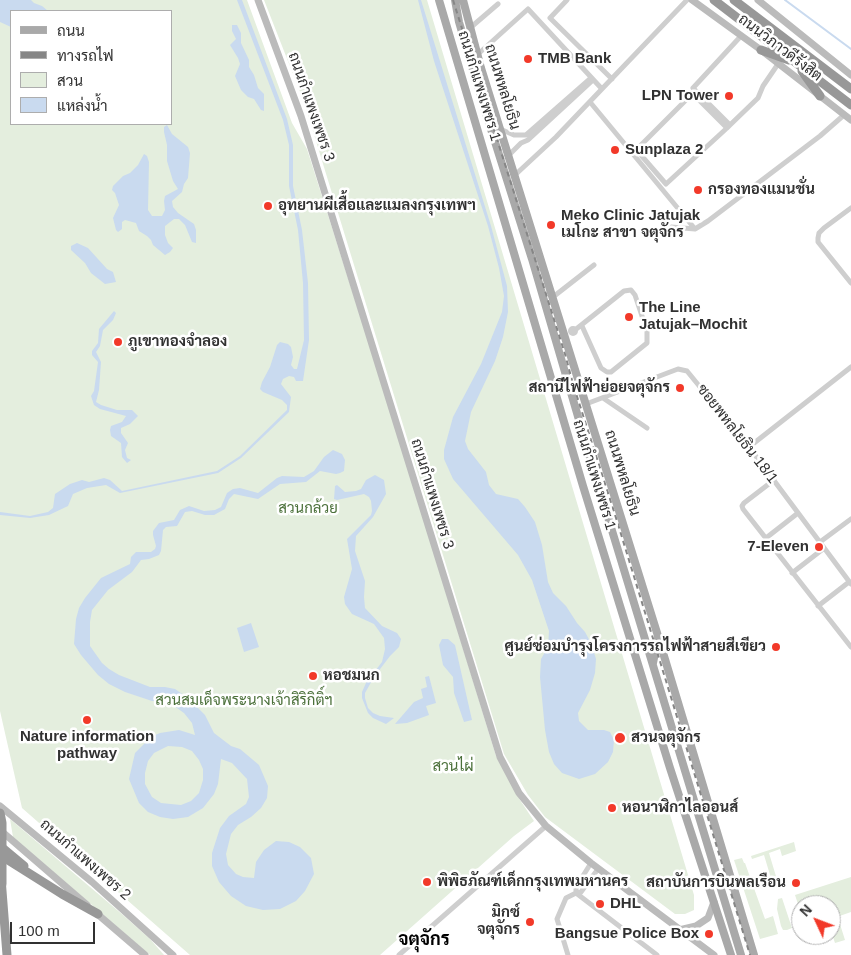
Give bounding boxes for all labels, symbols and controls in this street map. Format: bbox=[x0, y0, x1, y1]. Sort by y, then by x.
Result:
legend bbox=[10, 10, 172, 125]
street label: ถนนวิภาวดีรังสิต bbox=[734, 11, 826, 85]
text: ถนน bbox=[57, 22, 85, 39]
street label: ถนนกำแพงเพชร 1 bbox=[454, 29, 504, 143]
street label: ถนนพหลโยธิน bbox=[480, 42, 524, 132]
text: ทางรถไฟ bbox=[57, 47, 114, 64]
street label: ถนนกำแพงเพชร 3 bbox=[284, 50, 338, 164]
place label: TMB Bank bbox=[538, 50, 611, 68]
marker: TMB Bank bbox=[522, 53, 534, 65]
text: สวน bbox=[57, 72, 83, 89]
place label: LPN Tower bbox=[642, 87, 719, 105]
marker: LPN Tower bbox=[723, 90, 735, 102]
text: แหล่งน้ำ bbox=[57, 97, 108, 114]
place label: Sunplaza 2 bbox=[625, 141, 703, 159]
marker: Sunplaza 2 bbox=[609, 144, 621, 156]
place label: กรองทองแมนชั่น bbox=[708, 181, 815, 199]
marker: กรองทองแมนชั่น bbox=[692, 184, 704, 196]
place label: อุทยานผีเสื้อและแมลงกรุงเทพฯ bbox=[278, 197, 476, 215]
marker: อุทยานผีเสื้อและแมลงกรุงเทพฯ bbox=[262, 200, 274, 212]
place label: Meko Clinic Jatujak เมโกะ สาขา จตุจักร bbox=[561, 207, 700, 242]
marker: Meko Clinic Jatujak เมโกะ สาขา จตุจักร bbox=[545, 219, 557, 231]
place label: The Line Jatujak–Mochit bbox=[639, 299, 747, 334]
marker: The Line Jatujak–Mochit bbox=[623, 311, 635, 323]
place label: ภูเขาทองจำลอง bbox=[128, 333, 227, 351]
marker: ภูเขาทองจำลอง bbox=[112, 336, 124, 348]
place label: สถานีไฟฟ้าย่อยจตุจักร bbox=[528, 379, 670, 397]
street label: ซอยพหลโยธิน 18/1 bbox=[693, 381, 781, 487]
marker: สถานีไฟฟ้าย่อยจตุจักร bbox=[674, 382, 686, 394]
street label: ถนนกำแพงเพชร 1 bbox=[569, 418, 619, 532]
street label: ถนนพหลโยธิน bbox=[600, 428, 644, 518]
street label: ถนนกำแพงเพชร 3 bbox=[407, 437, 457, 551]
park label: สวนกล้วย bbox=[278, 500, 338, 518]
place label: 7-Eleven bbox=[747, 538, 809, 556]
marker: 7-Eleven bbox=[813, 541, 825, 553]
place label: ศูนย์ซ่อมบำรุงโครงการรถไฟฟ้าสายสีเขียว bbox=[505, 638, 766, 656]
marker: ศูนย์ซ่อมบำรุงโครงการรถไฟฟ้าสายสีเขียว bbox=[770, 641, 782, 653]
place label: หอชมนก bbox=[323, 667, 380, 685]
marker: หอชมนก bbox=[307, 670, 319, 682]
park label: สวนสมเด็จพระนางเจ้าสิริกิติ์ฯ bbox=[155, 692, 333, 710]
marker: Nature information pathway bbox=[81, 714, 93, 726]
place label: Nature information pathway bbox=[20, 728, 154, 763]
place label: สวนจตุจักร bbox=[631, 729, 701, 747]
marker: สวนจตุจักร bbox=[613, 731, 627, 745]
park label: สวนไผ่ bbox=[432, 758, 474, 776]
place label: หอนาฬิกาไลออนส์ bbox=[622, 799, 738, 817]
marker: หอนาฬิกาไลออนส์ bbox=[606, 802, 618, 814]
street label: ถนนกำแพงเพชร 2 bbox=[36, 816, 134, 904]
place label: พิพิธภัณฑ์เด็กกรุงเทพมหานคร bbox=[437, 873, 628, 891]
place label: สถาบันการบินพลเรือน bbox=[646, 874, 786, 892]
marker: พิพิธภัณฑ์เด็กกรุงเทพมหานคร bbox=[421, 876, 433, 888]
marker: สถาบันการบินพลเรือน bbox=[790, 877, 802, 889]
place label: DHL bbox=[610, 895, 641, 913]
north arrow bbox=[791, 895, 841, 945]
marker: DHL bbox=[594, 898, 606, 910]
text: N bbox=[796, 901, 815, 920]
place label: มิกซ์ จตุจักร bbox=[477, 904, 520, 939]
scale bar bbox=[12, 912, 98, 944]
marker: มิกซ์ จตุจักร bbox=[524, 916, 536, 928]
text: 100 m bbox=[18, 922, 60, 939]
place label: Bangsue Police Box bbox=[555, 925, 699, 943]
marker: Bangsue Police Box bbox=[703, 928, 715, 940]
district label: จตุจักร bbox=[398, 929, 450, 951]

